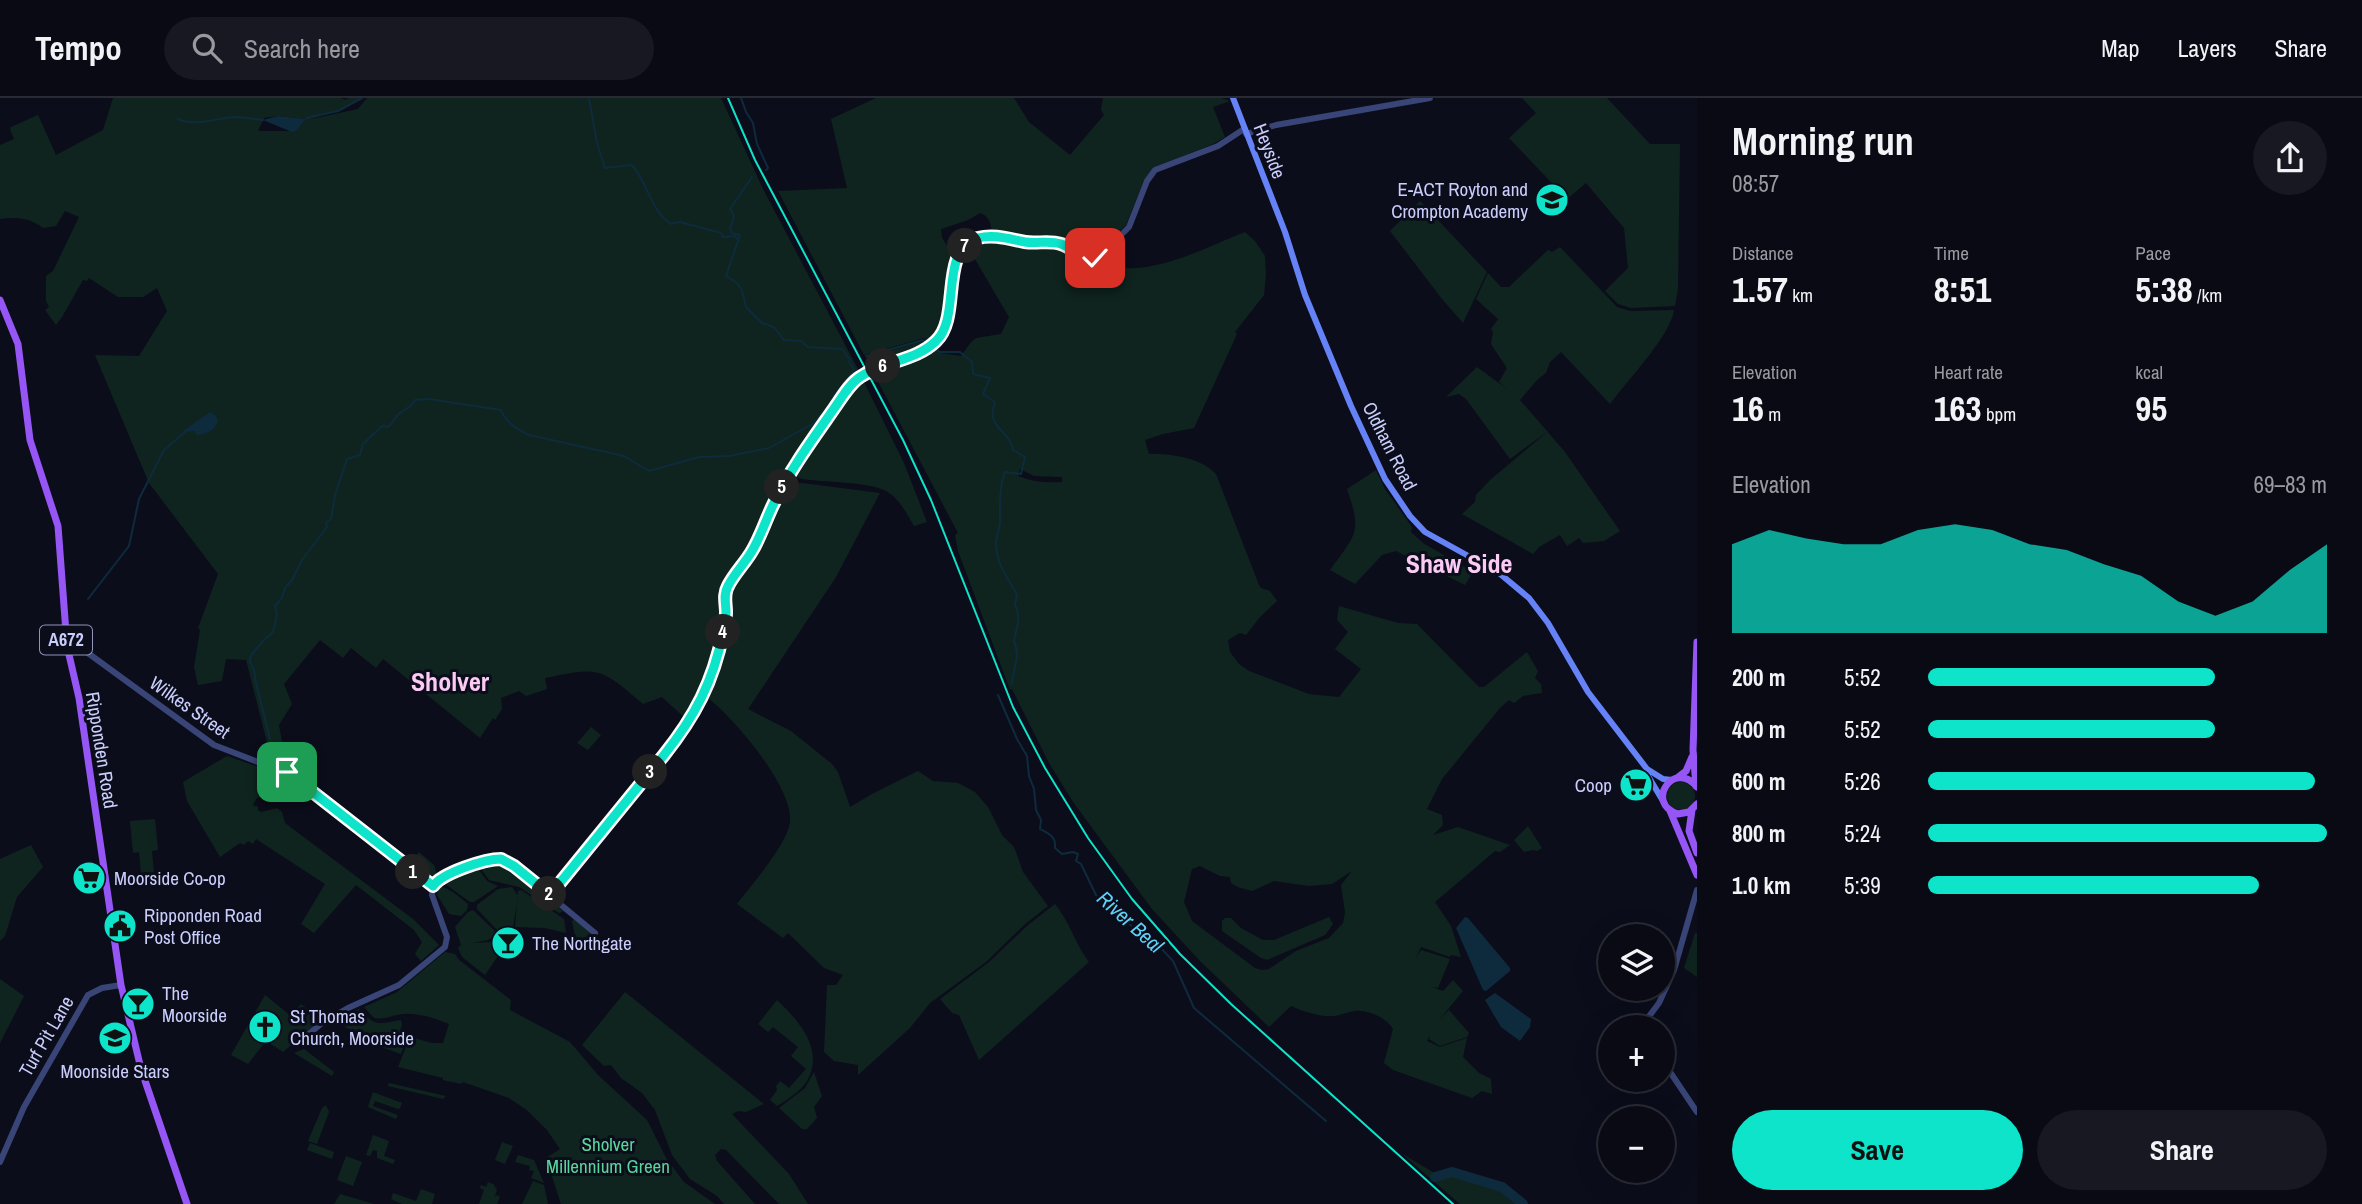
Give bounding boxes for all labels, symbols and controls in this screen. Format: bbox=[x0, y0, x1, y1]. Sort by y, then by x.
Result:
search box bbox=[164, 17, 654, 80]
text: Tempo bbox=[35, 26, 122, 70]
icon: search bbox=[188, 29, 226, 67]
text: Search here bbox=[244, 31, 360, 66]
text: Map bbox=[2101, 32, 2139, 64]
text: Layers bbox=[2177, 32, 2236, 64]
text: Share bbox=[2274, 32, 2327, 64]
text: Morning run bbox=[1732, 116, 1914, 167]
street label: Heyside bbox=[1248, 120, 1292, 182]
button: share bbox=[2253, 121, 2327, 195]
text: 08:57 bbox=[1732, 168, 1779, 199]
place label: E-ACT Royton and Crompton Academy bbox=[1391, 176, 1528, 224]
school or university icon: E-ACT Royton and Crompton Academy bbox=[1533, 181, 1571, 219]
pin: 7 bbox=[948, 228, 982, 264]
pin bbox=[1065, 228, 1125, 288]
text: 7 bbox=[960, 232, 969, 258]
icon: check bbox=[1076, 239, 1114, 277]
text: Distance bbox=[1732, 240, 1793, 266]
text: Time bbox=[1934, 240, 1969, 266]
text: Pace bbox=[2135, 240, 2171, 266]
text: 1.57 bbox=[1732, 266, 1788, 313]
text: 8:51 bbox=[1934, 266, 1991, 313]
text: 5:38 bbox=[2135, 266, 2193, 313]
text: km bbox=[1788, 282, 1813, 308]
text: /km bbox=[2193, 282, 2222, 308]
pin: 6 bbox=[866, 348, 900, 384]
text: 6 bbox=[878, 352, 887, 378]
text: Elevation bbox=[1732, 359, 1797, 385]
text: Heart rate bbox=[1934, 359, 2003, 385]
text: kcal bbox=[2135, 359, 2163, 385]
text: 16 bbox=[1732, 385, 1764, 432]
text: 163 bbox=[1934, 385, 1982, 432]
text: 95 bbox=[2135, 385, 2167, 432]
street label: Oldham Road bbox=[1357, 397, 1423, 495]
text: m bbox=[1764, 401, 1781, 427]
text: bpm bbox=[1982, 401, 2016, 427]
text: Elevation bbox=[1732, 469, 1811, 500]
text: 69–83 m bbox=[2254, 469, 2327, 500]
pin: 5 bbox=[764, 470, 800, 504]
text: 5 bbox=[777, 473, 786, 499]
district label: Shaw Side bbox=[1406, 546, 1512, 581]
pin: 4 bbox=[706, 614, 740, 650]
text: 4 bbox=[718, 618, 727, 644]
road number: A672 bbox=[40, 626, 92, 654]
text: 200 m bbox=[1732, 662, 1785, 693]
text: 5:52 bbox=[1844, 662, 1881, 693]
district label: Sholver bbox=[411, 664, 490, 699]
street label: Wilkes Street bbox=[145, 670, 236, 745]
street label: Ripponden Road bbox=[80, 690, 124, 810]
text: 400 m bbox=[1732, 714, 1785, 745]
text: 5:52 bbox=[1844, 714, 1881, 745]
pin bbox=[257, 742, 317, 802]
icon: arrive bbox=[268, 753, 306, 791]
pin: 3 bbox=[632, 754, 668, 790]
text: 3 bbox=[645, 758, 654, 784]
supermarket icon: Coop bbox=[1617, 766, 1655, 804]
text: 600 m bbox=[1732, 766, 1785, 797]
text: 5:26 bbox=[1844, 766, 1881, 797]
place label: Coop bbox=[1575, 772, 1612, 798]
text: 800 m bbox=[1732, 818, 1785, 849]
text: 5:24 bbox=[1844, 818, 1881, 849]
pin: 1 bbox=[396, 854, 430, 890]
text: 1 bbox=[408, 858, 417, 884]
supermarket icon: Moorside Co-op bbox=[70, 859, 108, 897]
place label: Moorside Co-op bbox=[114, 865, 226, 891]
text: 1.0 km bbox=[1732, 870, 1791, 901]
text: 5:39 bbox=[1844, 870, 1881, 901]
pin: 2 bbox=[532, 876, 566, 912]
text: 2 bbox=[544, 880, 553, 906]
water label: River Beal bbox=[1091, 884, 1171, 960]
place label: Ripponden Road Post Office bbox=[144, 902, 262, 950]
public building icon: Ripponden Road Post Office bbox=[101, 907, 139, 945]
bar icon: The Northgate bbox=[489, 924, 527, 962]
map controls bbox=[1598, 924, 1675, 1183]
button: layers bbox=[1598, 924, 1675, 1001]
place label: The Northgate bbox=[532, 930, 632, 956]
place label: The Moorside bbox=[162, 980, 227, 1028]
bar icon: The Moorside bbox=[119, 985, 157, 1023]
street label: Turf Pit Lane bbox=[13, 991, 79, 1081]
place label: St Thomas Church, Moorside bbox=[290, 1003, 414, 1051]
church icon: St Thomas Church, Moorside bbox=[246, 1008, 284, 1046]
button: + bbox=[1598, 1015, 1675, 1092]
school or university icon: Moonside Stars bbox=[96, 1019, 134, 1057]
place label: Moonside Stars bbox=[60, 1058, 170, 1084]
button: − bbox=[1598, 1106, 1675, 1183]
button: Save bbox=[1732, 1110, 2023, 1190]
button: Share bbox=[2037, 1110, 2327, 1190]
park label: Sholver Millennium Green bbox=[546, 1131, 670, 1179]

